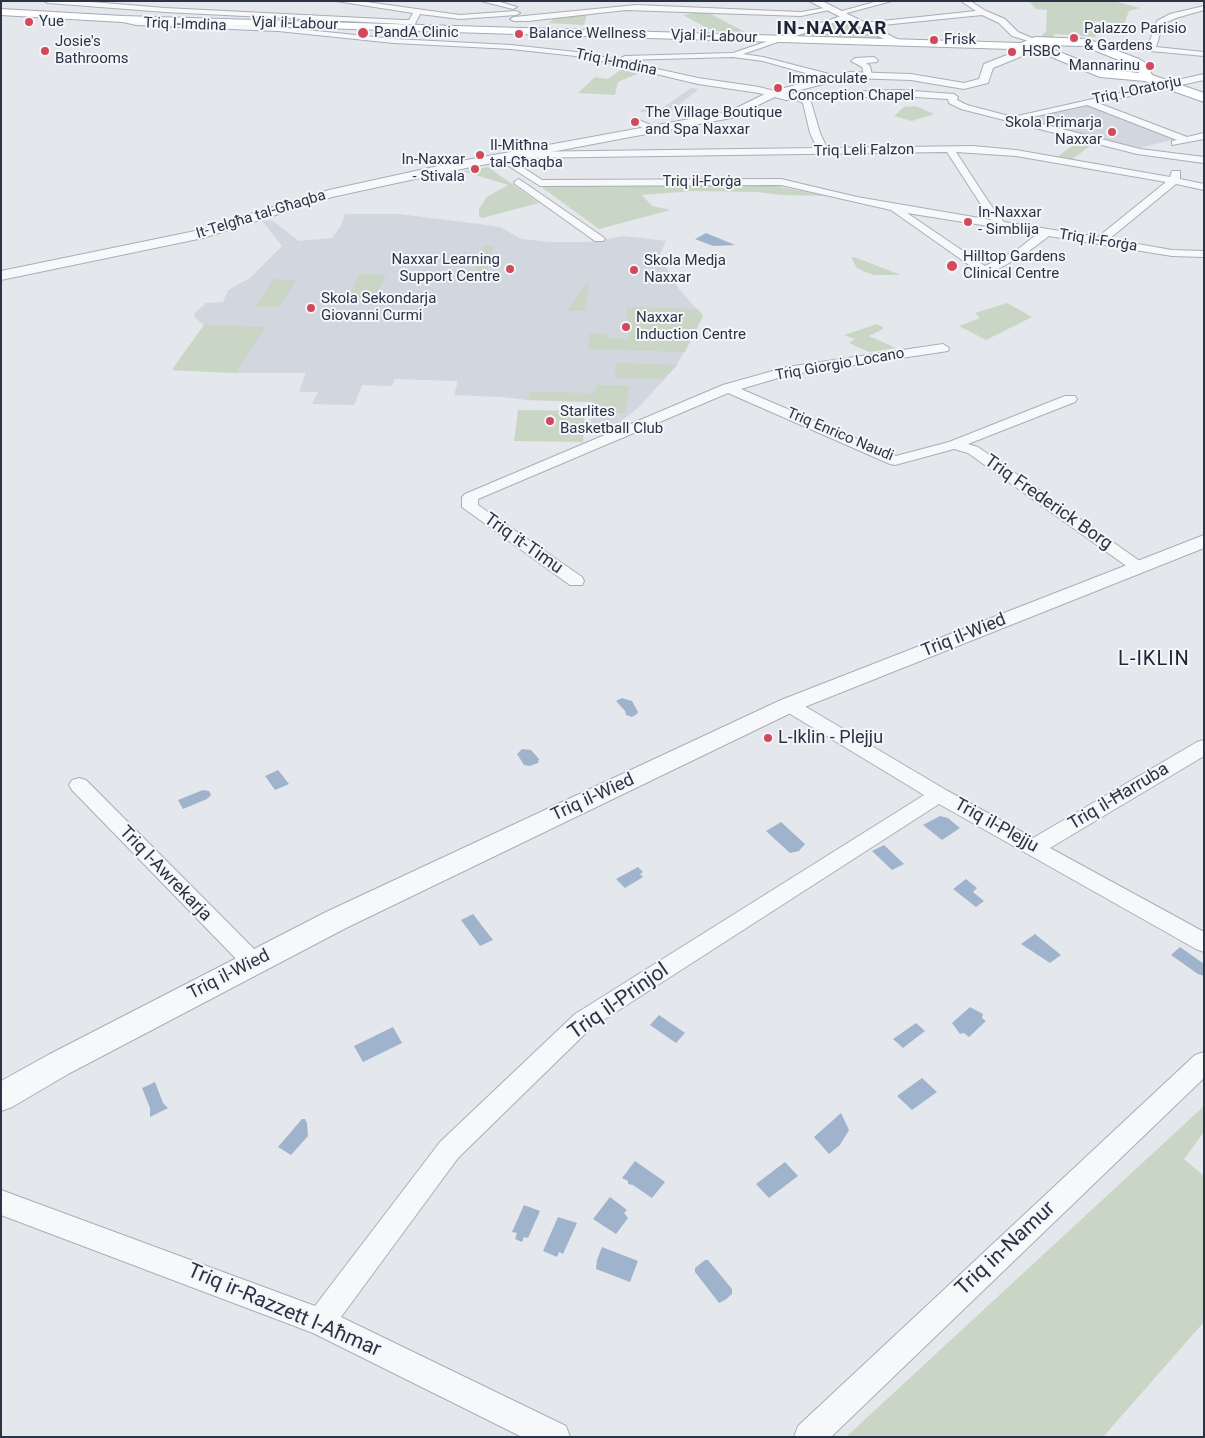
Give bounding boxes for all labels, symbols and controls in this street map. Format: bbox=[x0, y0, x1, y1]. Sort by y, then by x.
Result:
place label: Yue bbox=[39, 13, 64, 31]
street label: Vjal il-Labour bbox=[251, 13, 339, 35]
street label: Triq l-Imdina bbox=[143, 15, 227, 35]
marker: Yue bbox=[23, 16, 35, 28]
district label: IN-NAXXAR bbox=[775, 18, 889, 40]
place label: Palazzo Parisio & Gardens bbox=[1084, 20, 1187, 55]
place label: PandA Clinic bbox=[374, 24, 459, 42]
place label: Balance Wellness bbox=[529, 25, 646, 43]
marker: PandA Clinic bbox=[356, 26, 370, 40]
street label: Vjal il-Labour bbox=[670, 26, 758, 48]
marker: Balance Wellness bbox=[513, 28, 525, 40]
place label: Frisk bbox=[944, 31, 976, 49]
marker: Palazzo Parisio & Gardens bbox=[1068, 32, 1080, 44]
place label: Josie's Bathrooms bbox=[55, 33, 129, 68]
marker: Frisk bbox=[928, 34, 940, 46]
place label: HSBC bbox=[1022, 43, 1061, 61]
marker: Josie's Bathrooms bbox=[39, 45, 51, 57]
street label: Triq l-Imdina bbox=[574, 46, 658, 80]
marker: HSBC bbox=[1006, 46, 1018, 58]
place label: Mannarinu bbox=[1069, 57, 1140, 75]
marker: Mannarinu bbox=[1144, 60, 1156, 72]
place label: Immaculate Conception Chapel bbox=[788, 70, 914, 105]
street label: Triq l-Oratorju bbox=[1091, 73, 1183, 109]
marker: Immaculate Conception Chapel bbox=[772, 82, 784, 94]
place label: The Village Boutique and Spa Naxxar bbox=[645, 104, 782, 139]
place label: Skola Primarja Naxxar bbox=[1005, 114, 1102, 149]
marker: The Village Boutique and Spa Naxxar bbox=[629, 116, 641, 128]
marker: Skola Primarja Naxxar bbox=[1106, 126, 1118, 138]
place label: Il-Mitħna tal-Għaqba bbox=[490, 137, 563, 172]
street label: Triq Leli Falzon bbox=[814, 141, 914, 161]
marker: Il-Mitħna tal-Għaqba bbox=[474, 149, 486, 161]
place label: In-Naxxar - Stivala bbox=[402, 151, 465, 186]
marker: In-Naxxar - Stivala bbox=[469, 163, 481, 175]
street label: Triq il-Forġa bbox=[662, 173, 742, 191]
street label: It-Telgħa tal-Għaqba bbox=[194, 187, 328, 243]
place label: In-Naxxar - Simblija bbox=[978, 204, 1041, 239]
marker: In-Naxxar - Simblija bbox=[962, 216, 974, 228]
street label: Triq il-Forġa bbox=[1058, 226, 1138, 256]
place label: Hilltop Gardens Clinical Centre bbox=[963, 248, 1066, 283]
place label: Naxxar Learning Support Centre bbox=[391, 251, 500, 286]
place label: Skola Medja Naxxar bbox=[644, 252, 726, 287]
marker: Hilltop Gardens Clinical Centre bbox=[945, 259, 959, 273]
marker: Naxxar Learning Support Centre bbox=[504, 263, 516, 275]
marker: Skola Medja Naxxar bbox=[628, 264, 640, 276]
place label: Skola Sekondarja Giovanni Curmi bbox=[321, 290, 436, 325]
marker: Skola Sekondarja Giovanni Curmi bbox=[305, 302, 317, 314]
place label: Naxxar Induction Centre bbox=[636, 309, 746, 344]
marker: Naxxar Induction Centre bbox=[620, 321, 632, 333]
street label: Triq Giorgio Locano bbox=[774, 345, 906, 385]
place label: Starlites Basketball Club bbox=[560, 403, 663, 438]
street label: Triq Enrico Naudi bbox=[784, 404, 896, 466]
marker: Starlites Basketball Club bbox=[544, 415, 556, 427]
street label: Triq Frederick Borg bbox=[980, 451, 1116, 555]
street label: Triq it-Timu bbox=[479, 509, 567, 579]
street label: Triq il-Wied bbox=[919, 609, 1009, 663]
district label: L-IKLIN bbox=[1117, 648, 1191, 672]
place label: L-Iklin - Plejju bbox=[778, 727, 883, 749]
marker: L-Iklin - Plejju bbox=[762, 732, 774, 744]
street label: Triq il-Ħarruba bbox=[1065, 759, 1173, 835]
street label: Triq il-Wied bbox=[548, 769, 638, 827]
street label: Triq il-Plejju bbox=[950, 794, 1042, 858]
street label: Triq l-Awrekarja bbox=[114, 822, 216, 926]
street label: Triq il-Wied bbox=[184, 945, 274, 1005]
street label: Triq il-Prinjol bbox=[564, 958, 674, 1046]
street label: Triq in-Namur bbox=[951, 1196, 1061, 1302]
street label: Triq ir-Razzett l-Aħmar bbox=[183, 1259, 385, 1363]

